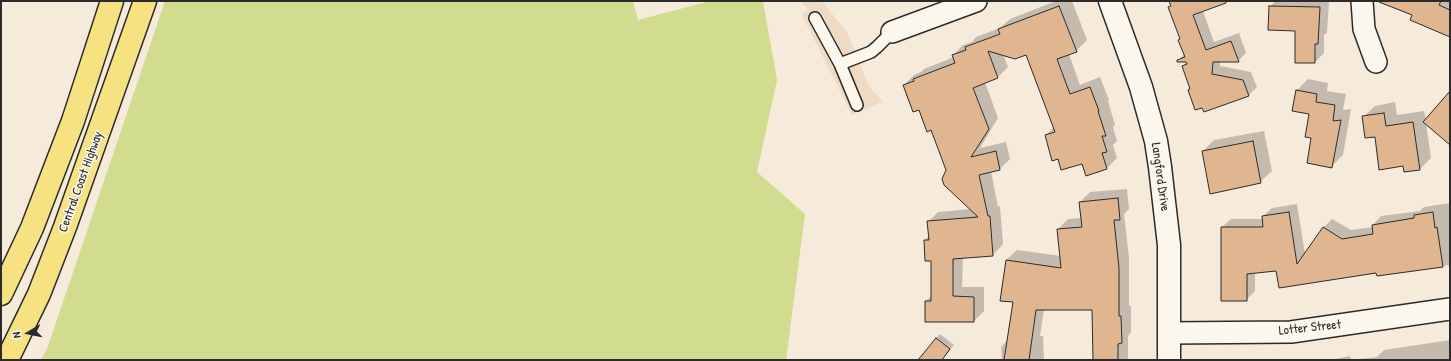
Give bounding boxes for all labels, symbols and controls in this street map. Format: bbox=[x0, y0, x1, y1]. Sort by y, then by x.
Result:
street label: Central Coast Highway bbox=[56, 130, 106, 234]
street label: Langford Drive bbox=[1147, 142, 1173, 212]
north arrow bbox=[8, 313, 48, 353]
street label: Lotter Street bbox=[1278, 317, 1342, 339]
text: N bbox=[9, 331, 24, 339]

